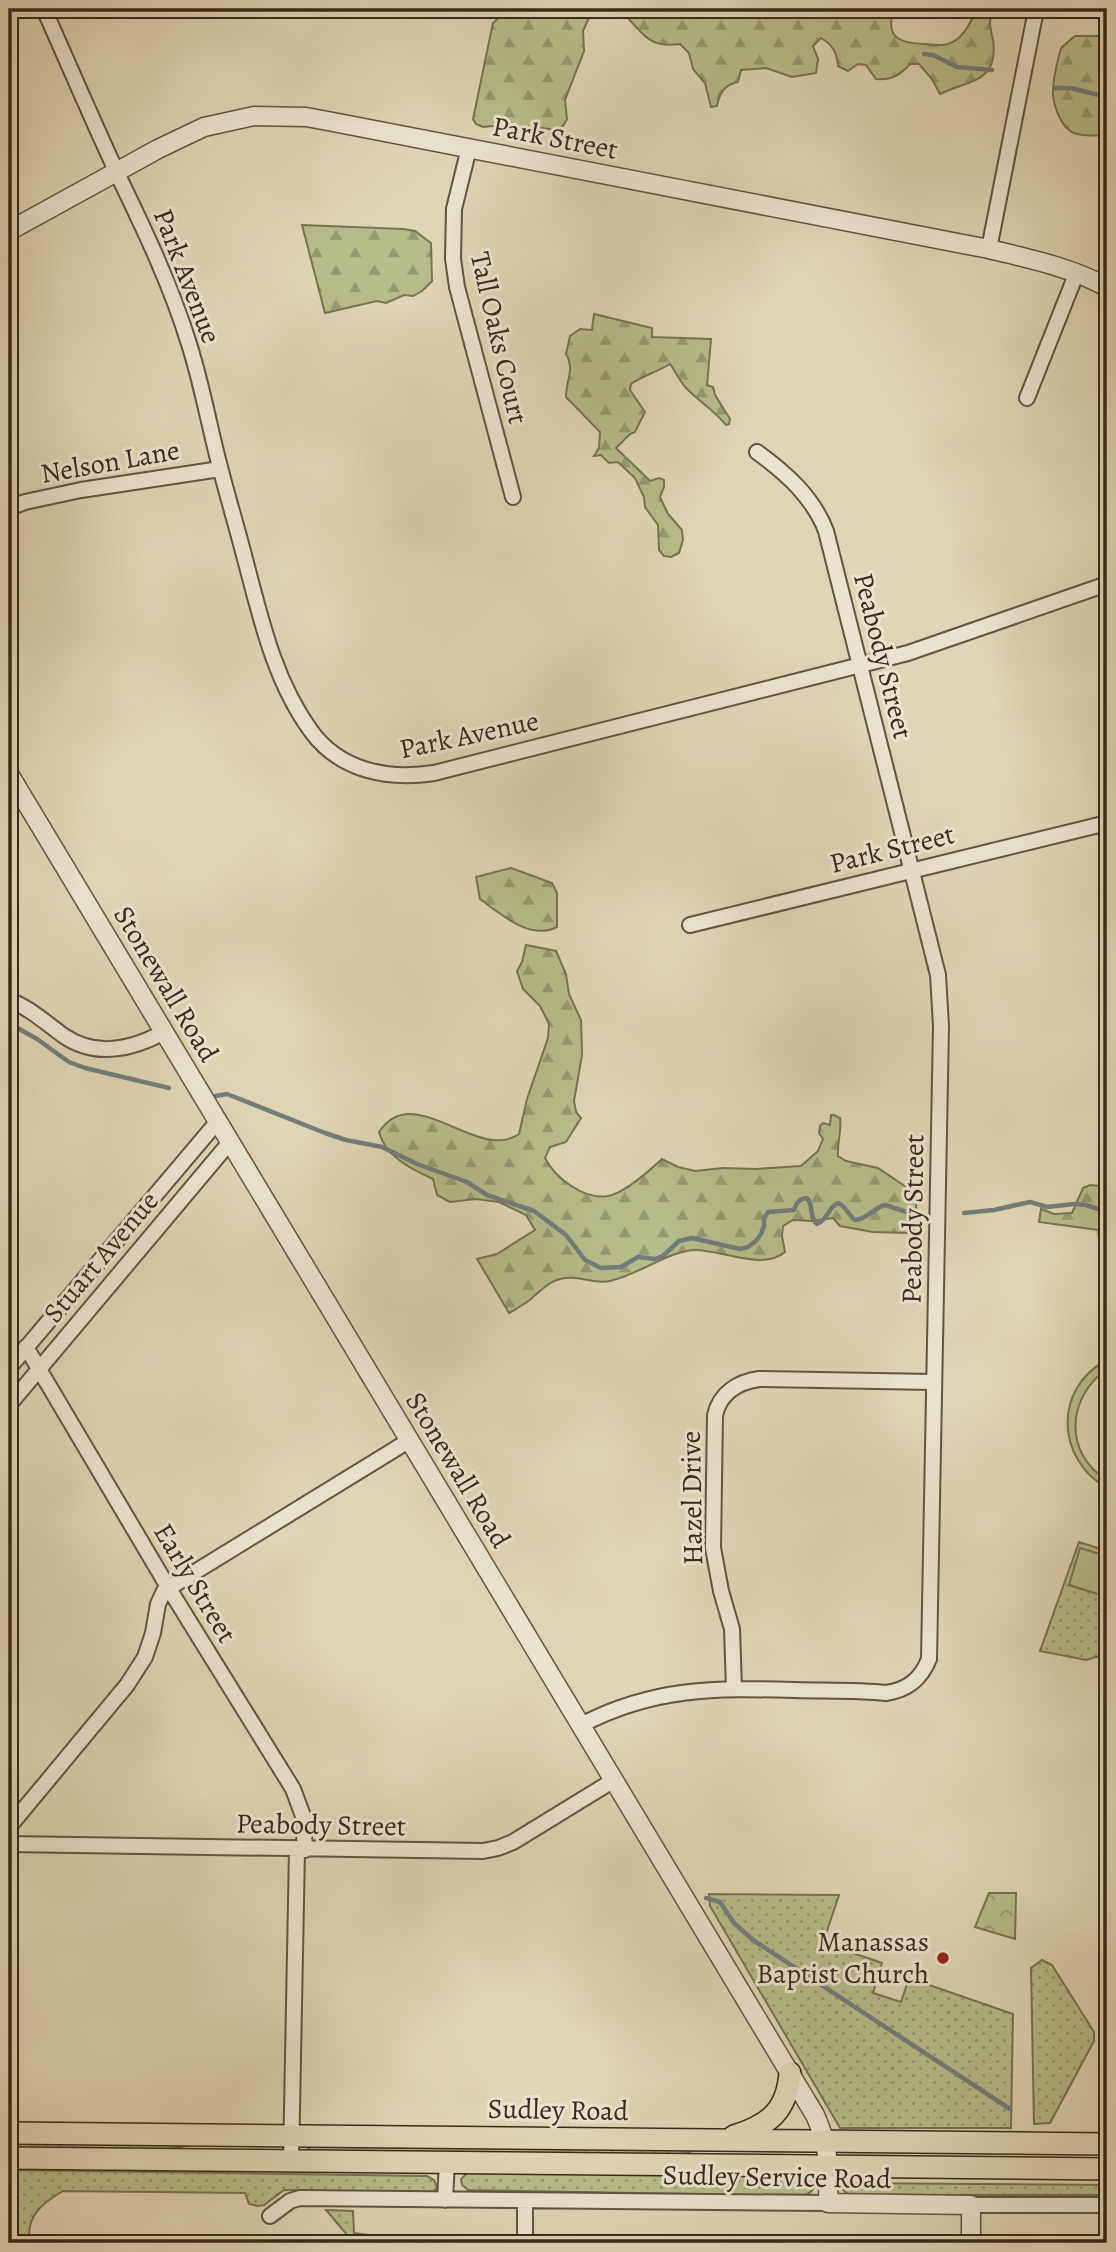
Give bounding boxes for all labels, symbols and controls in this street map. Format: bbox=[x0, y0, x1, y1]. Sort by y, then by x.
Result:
street label: Park Street bbox=[489, 107, 621, 169]
street label: Park Avenue bbox=[144, 203, 230, 349]
street label: Tall Oaks Court bbox=[461, 248, 537, 428]
street label: Nelson Lane bbox=[38, 431, 182, 493]
street label: Peabody Street bbox=[844, 569, 922, 743]
street label: Park Avenue bbox=[396, 702, 542, 768]
street label: Park Street bbox=[826, 815, 958, 883]
street label: Stonewall Road bbox=[104, 899, 228, 1070]
street label: Peabody Street bbox=[893, 1134, 933, 1304]
street label: Stuart Avenue bbox=[35, 1183, 167, 1331]
street label: Stonewall Road bbox=[396, 1385, 520, 1556]
street label: Hazel Drive bbox=[672, 1431, 712, 1565]
street label: Early Street bbox=[144, 1516, 246, 1650]
street label: Peabody Street bbox=[236, 1805, 406, 1845]
place label: Manassas Baptist Church bbox=[756, 1923, 929, 1993]
marker: Manassas Baptist Church bbox=[935, 1950, 951, 1966]
street label: Sudley Road bbox=[487, 2090, 630, 2130]
street label: Sudley Service Road bbox=[662, 2156, 893, 2198]

